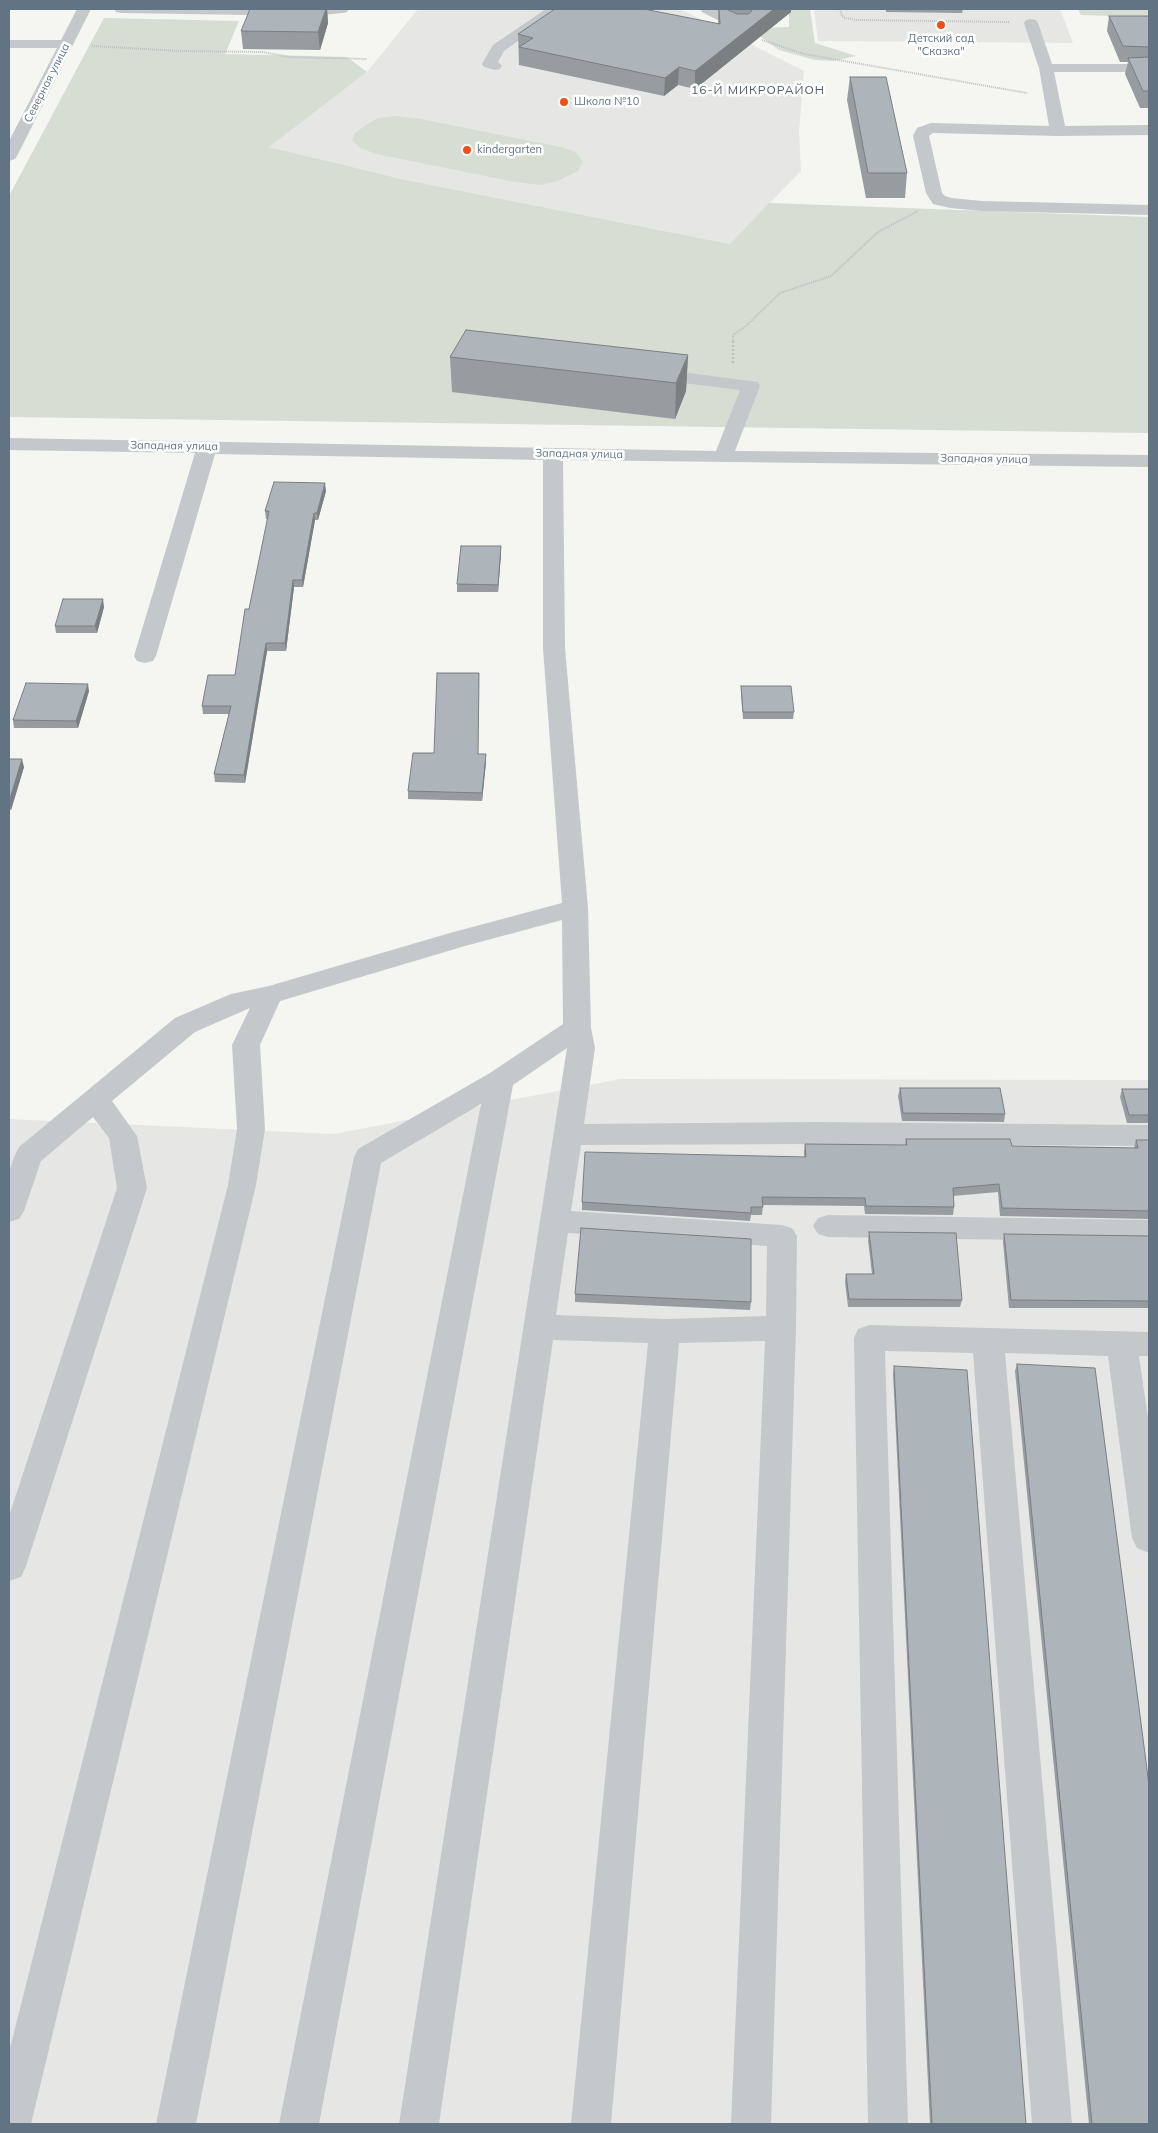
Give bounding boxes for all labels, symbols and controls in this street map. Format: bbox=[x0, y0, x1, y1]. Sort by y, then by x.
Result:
marker: Детский сад "Сказка" bbox=[935, 19, 947, 31]
place label: Детский сад "Сказка" bbox=[908, 32, 974, 58]
street label: Северная улица bbox=[21, 41, 73, 125]
district label: 16-Й МИКРОРАЙОН bbox=[689, 83, 827, 97]
place label: Школа №10 bbox=[574, 95, 639, 109]
marker: Школа №10 bbox=[558, 96, 570, 108]
place label: kindergarten bbox=[477, 143, 542, 157]
marker: kindergarten bbox=[461, 144, 473, 156]
street label: Западная улица bbox=[130, 439, 218, 453]
street label: Западная улица bbox=[535, 447, 623, 461]
street label: Западная улица bbox=[940, 452, 1028, 466]

